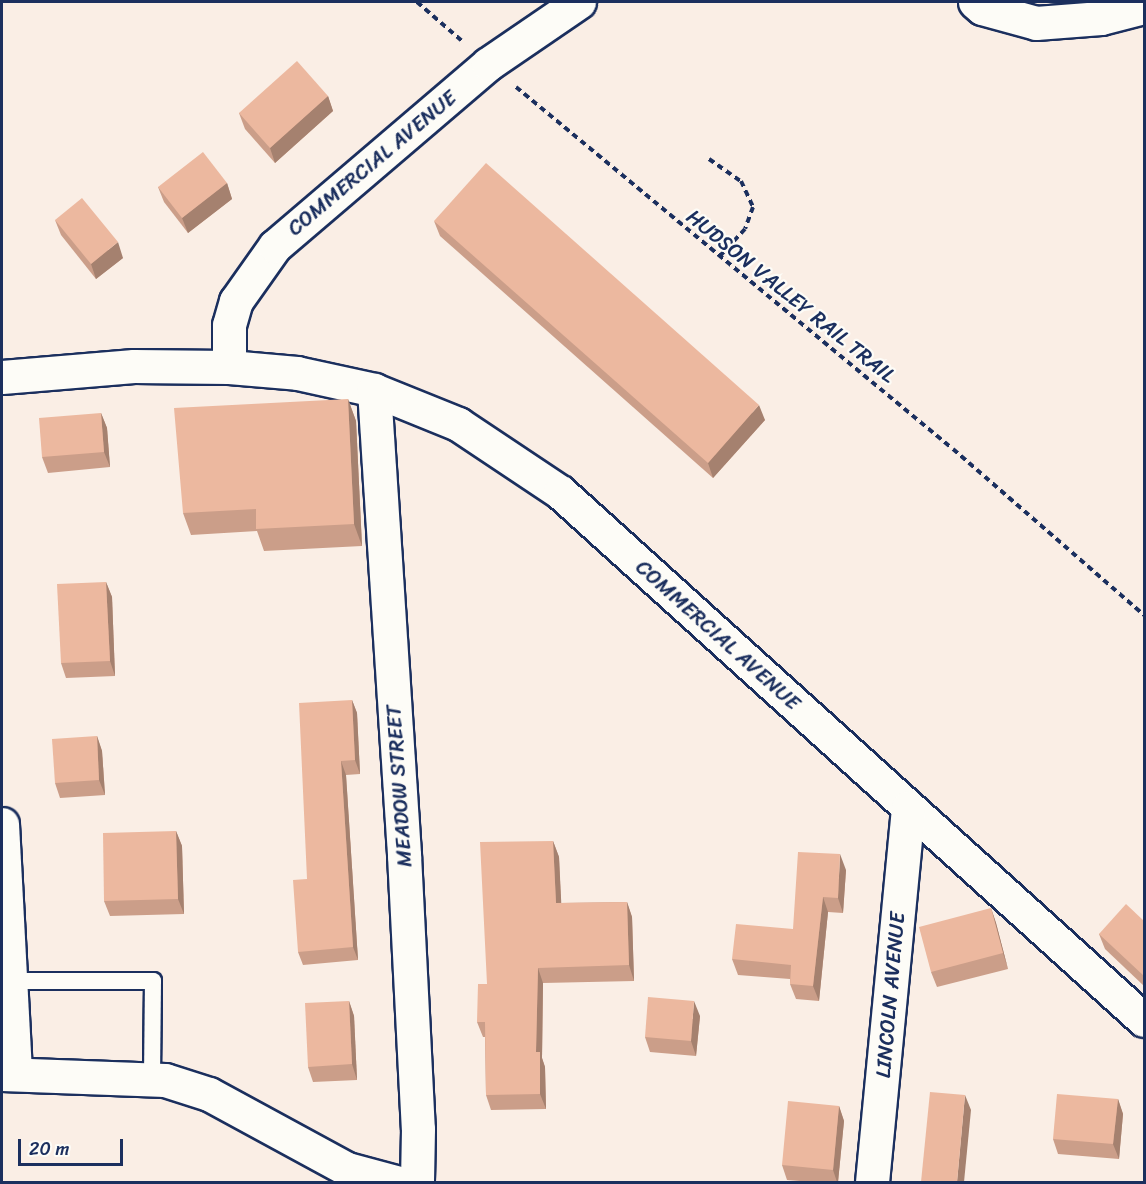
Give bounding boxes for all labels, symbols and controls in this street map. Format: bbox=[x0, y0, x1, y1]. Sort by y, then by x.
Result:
street label: COMMERCIAL AVENUE bbox=[283, 85, 461, 241]
street label: HUDSON VALLEY RAIL TRAIL bbox=[682, 204, 900, 388]
street label: COMMERCIAL AVENUE bbox=[631, 555, 805, 715]
street label: MEADOW STREET bbox=[381, 704, 417, 868]
street label: LINCOLN AVENUE bbox=[870, 911, 910, 1079]
scale bar bbox=[21, 1127, 126, 1165]
text: 20 m bbox=[29, 1133, 69, 1165]

